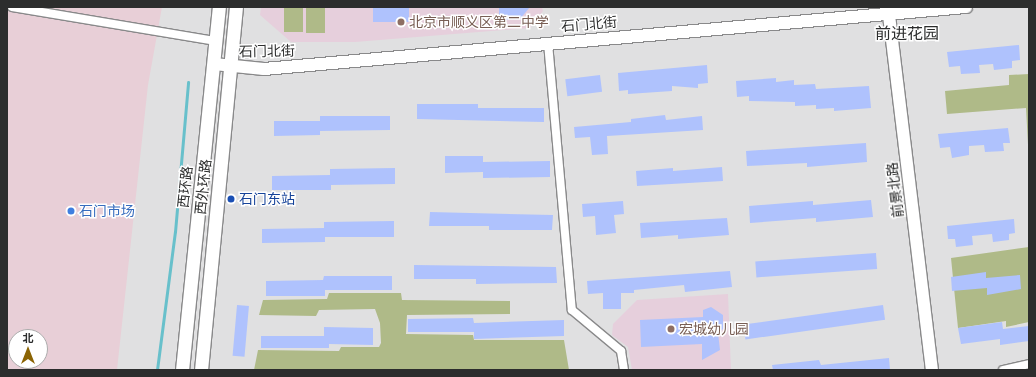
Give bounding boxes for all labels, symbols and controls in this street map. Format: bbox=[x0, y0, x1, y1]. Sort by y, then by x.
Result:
street label: 石门北街 bbox=[560, 13, 618, 35]
place label: 北京市顺义区第二中学 bbox=[409, 14, 549, 30]
marker: 北京市顺义区第二中学 bbox=[396, 17, 406, 27]
district label: 前进花园 bbox=[875, 23, 939, 43]
street label: 石门北街 bbox=[239, 42, 295, 60]
street label: 西外环路 bbox=[192, 158, 214, 216]
street label: 前景北路 bbox=[883, 161, 907, 219]
street label: 西环路 bbox=[174, 165, 196, 209]
place label: 石门东站 bbox=[239, 191, 295, 207]
marker: 石门东站 bbox=[226, 194, 236, 204]
place label: 石门市场 bbox=[79, 203, 135, 219]
marker: 石门市场 bbox=[66, 206, 76, 216]
place label: 宏城幼儿园 bbox=[679, 321, 749, 337]
marker: 宏城幼儿园 bbox=[666, 324, 676, 334]
north arrow bbox=[8, 329, 48, 369]
text: 北 bbox=[23, 331, 34, 344]

